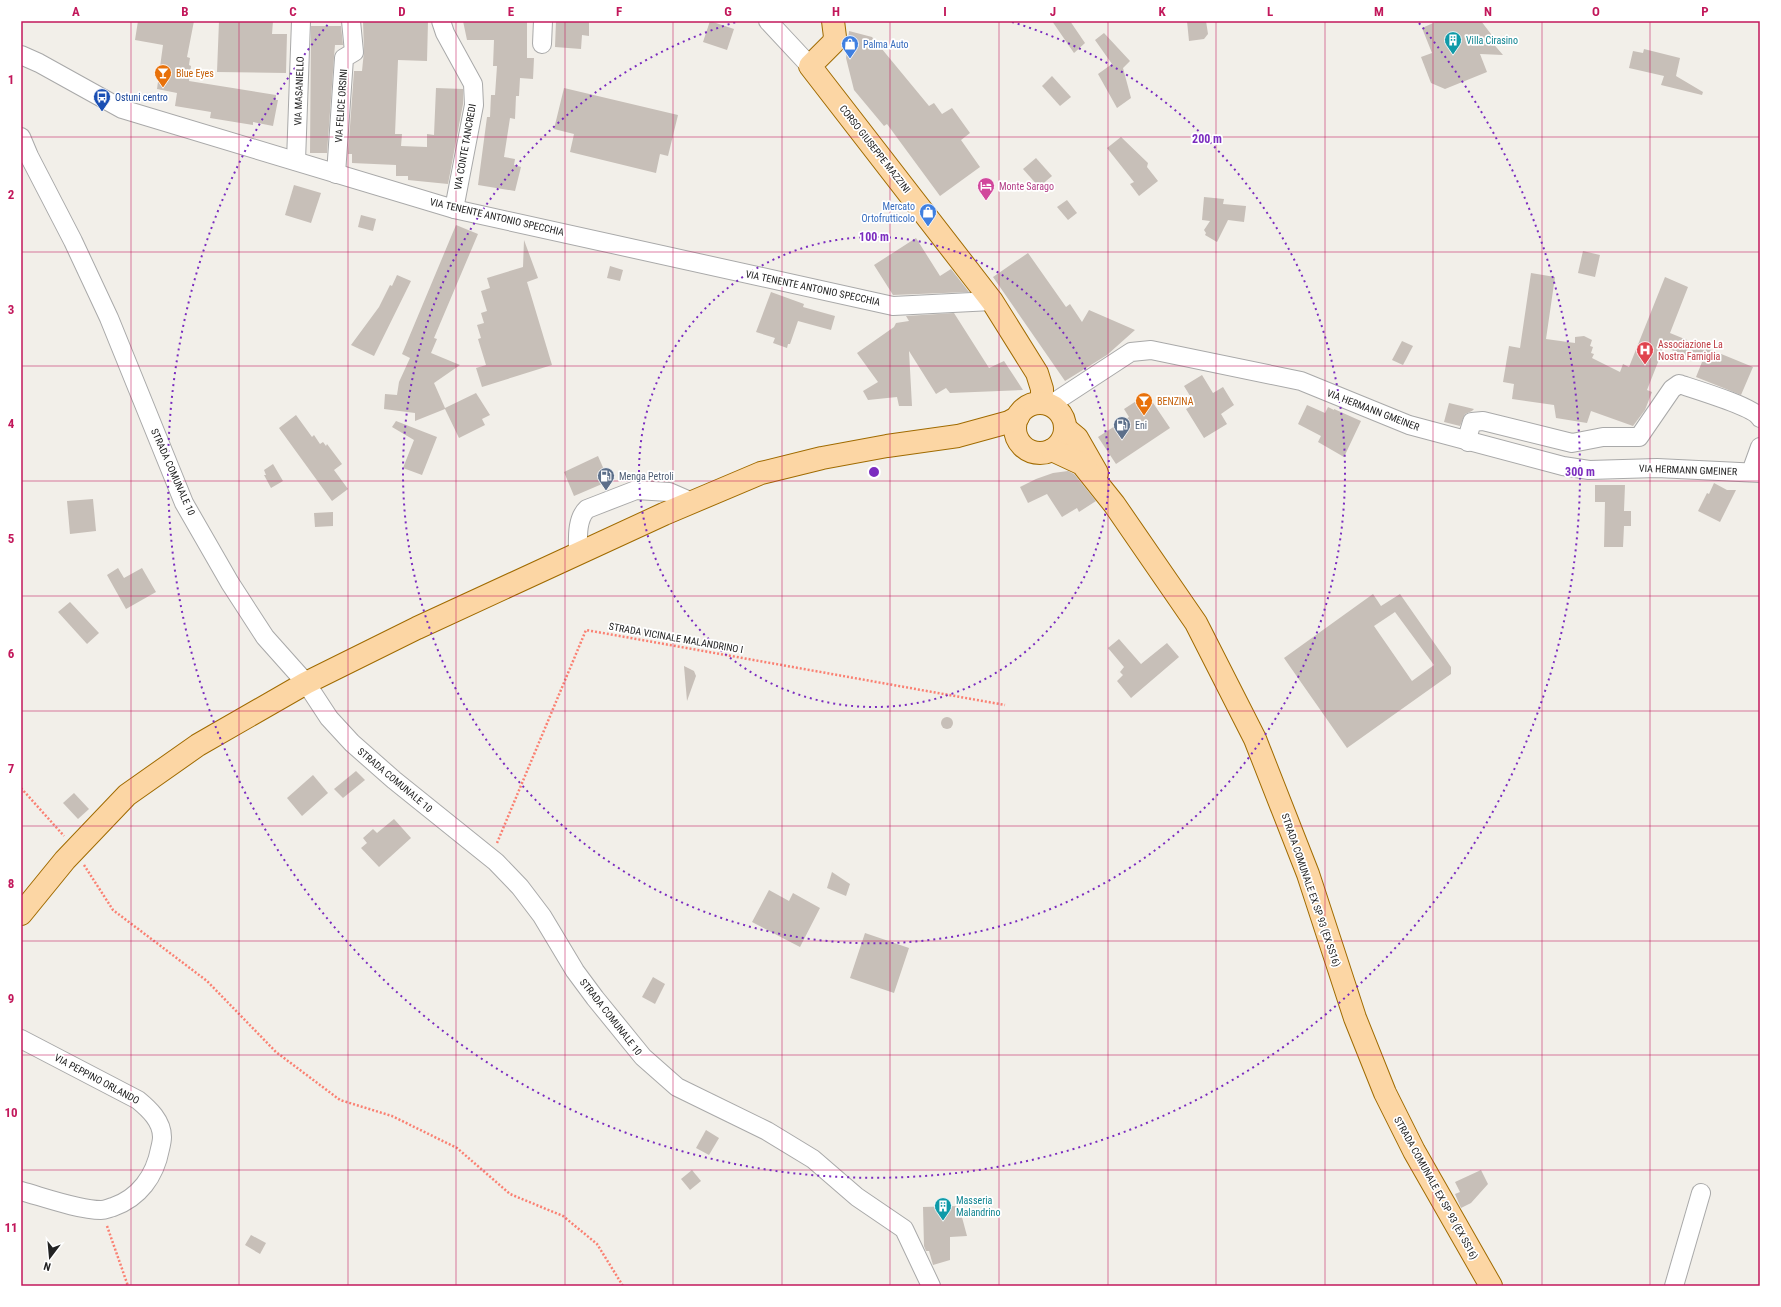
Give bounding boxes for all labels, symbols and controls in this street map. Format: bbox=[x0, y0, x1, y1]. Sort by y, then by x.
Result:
text: A bbox=[72, 4, 80, 19]
text: B bbox=[181, 4, 189, 19]
text: C bbox=[289, 4, 297, 19]
text: D bbox=[398, 4, 406, 19]
text: E bbox=[508, 4, 515, 19]
text: F bbox=[616, 4, 622, 19]
text: G bbox=[724, 4, 732, 19]
text: H bbox=[832, 4, 840, 19]
text: I bbox=[943, 4, 947, 19]
text: J bbox=[1050, 4, 1056, 19]
text: K bbox=[1158, 4, 1166, 19]
text: L bbox=[1267, 4, 1273, 19]
text: M bbox=[1374, 4, 1384, 19]
text: N bbox=[1484, 4, 1492, 19]
text: O bbox=[1592, 4, 1600, 19]
text: P bbox=[1701, 4, 1709, 19]
building icon: Villa Cirasino bbox=[1443, 30, 1463, 55]
shop icon: Palma Auto bbox=[840, 34, 860, 59]
place label: Villa Cirasino bbox=[1466, 35, 1518, 46]
place label: Palma Auto bbox=[863, 39, 909, 50]
street label: VIA MASANIELLO bbox=[292, 56, 306, 126]
bar icon: Blue Eyes bbox=[153, 63, 173, 88]
place label: Blue Eyes bbox=[176, 68, 214, 79]
street label: VIA FELICE ORSINI bbox=[333, 69, 349, 143]
text: 1 bbox=[8, 72, 14, 87]
bus stop icon: Ostuni centro bbox=[92, 87, 112, 112]
place label: Ostuni centro bbox=[115, 92, 168, 103]
street label: VIA CONTE TANCREDI bbox=[452, 103, 478, 191]
street label: CORSO GIUSEPPE MAZZINI bbox=[837, 103, 913, 195]
text: 200 m bbox=[1192, 132, 1222, 146]
hotel icon: Monte Sarago bbox=[976, 176, 996, 201]
place label: Monte Sarago bbox=[999, 181, 1054, 192]
text: 2 bbox=[8, 187, 15, 202]
street label: VIA TENENTE ANTONIO SPECCHIA bbox=[429, 196, 565, 238]
place label: Mercato Ortofrutticolo bbox=[862, 201, 915, 224]
shop icon: Mercato Ortofrutticolo bbox=[918, 202, 938, 227]
text: 100 m bbox=[859, 230, 889, 244]
street label: VIA TENENTE ANTONIO SPECCHIA bbox=[745, 268, 882, 308]
text: 3 bbox=[8, 302, 14, 317]
place label: Associazione La Nostra Famiglia bbox=[1658, 339, 1723, 362]
hospital icon: Associazione La Nostra Famiglia bbox=[1635, 340, 1655, 365]
street label: VIA HERMANN GMEINER bbox=[1325, 387, 1421, 433]
bar icon: BENZINA bbox=[1134, 391, 1154, 416]
place label: BENZINA bbox=[1157, 396, 1194, 407]
fuel station icon: Eni bbox=[1112, 415, 1132, 440]
text: 4 bbox=[8, 416, 15, 431]
place label: Eni bbox=[1135, 420, 1147, 431]
street label: STRADA COMUNALE 10 bbox=[149, 427, 197, 517]
street label: VIA HERMANN GMEINER bbox=[1639, 463, 1738, 477]
centre of rings bbox=[867, 465, 881, 479]
text: 300 m bbox=[1565, 465, 1595, 479]
fuel station icon: Menga Petroli bbox=[596, 466, 616, 491]
place label: Menga Petroli bbox=[619, 471, 674, 482]
text: 5 bbox=[8, 531, 15, 546]
street label: STRADA VICINALE MALANDRINO I bbox=[608, 621, 744, 655]
text: 6 bbox=[8, 646, 15, 661]
street label: STRADA COMUNALE 10 bbox=[355, 746, 435, 814]
text: 7 bbox=[8, 761, 15, 776]
street label: STRADA COMUNALE EX SP 93 (EX SS16) bbox=[1279, 812, 1342, 968]
text: 8 bbox=[8, 876, 14, 891]
street label: STRADA COMUNALE 10 bbox=[578, 977, 644, 1057]
text: 9 bbox=[8, 991, 14, 1006]
street label: VIA PEPPINO ORLANDO bbox=[53, 1052, 141, 1106]
text: 10 bbox=[4, 1105, 18, 1120]
street label: STRADA COMUNALE EX SP 93 (EX SS16) bbox=[1391, 1115, 1480, 1262]
place label: Masseria Malandrino bbox=[956, 1195, 1000, 1218]
building icon: Masseria Malandrino bbox=[933, 1196, 953, 1221]
text: 11 bbox=[4, 1220, 18, 1235]
north arrow bbox=[30, 1237, 70, 1277]
text: N bbox=[42, 1259, 52, 1273]

